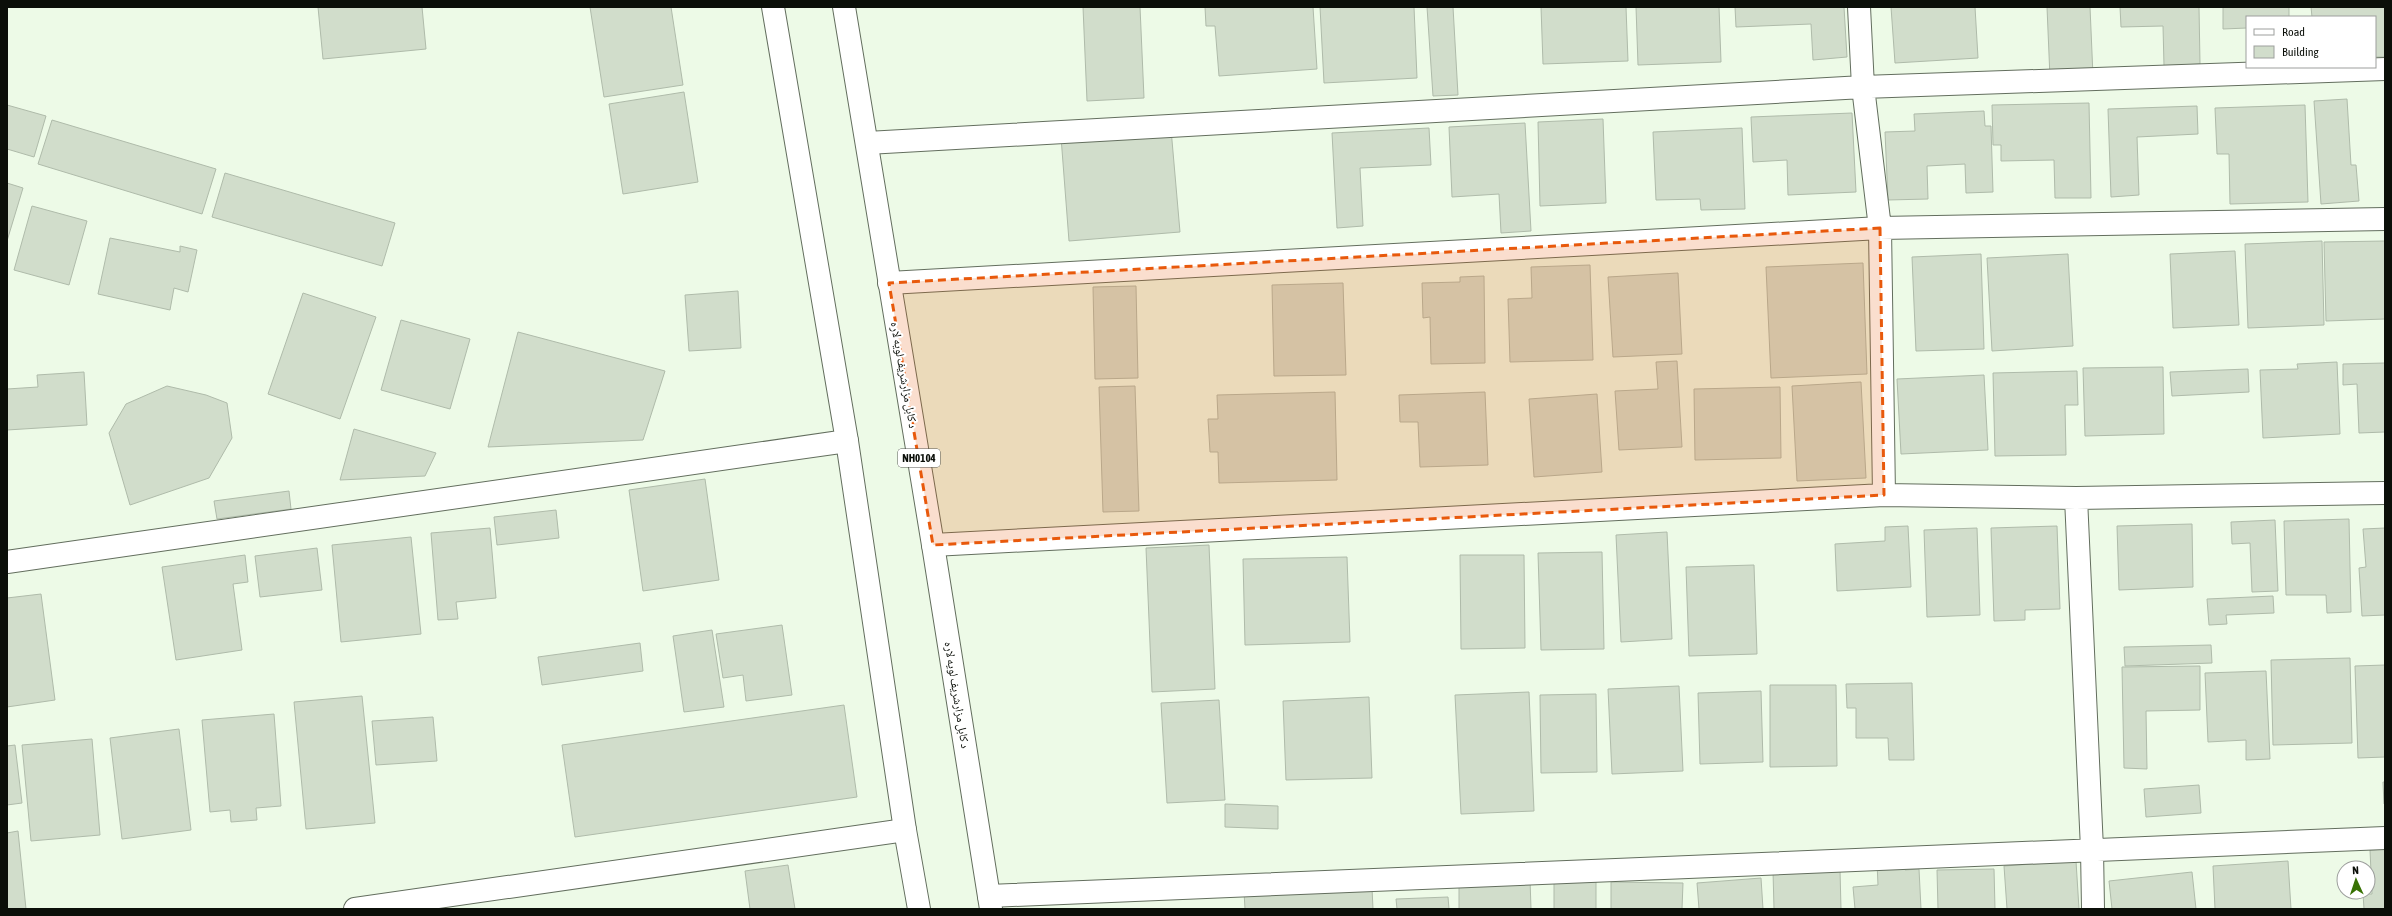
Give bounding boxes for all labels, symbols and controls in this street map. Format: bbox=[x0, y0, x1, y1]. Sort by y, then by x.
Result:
legend bbox=[2246, 16, 2376, 68]
text: Road bbox=[2282, 25, 2305, 39]
text: Building bbox=[2282, 45, 2320, 59]
street label: د کابل مزارشریف لویه لاره bbox=[887, 321, 920, 429]
road number: NH0104 bbox=[898, 449, 940, 467]
street label: د کابل مزارشریف لویه لاره bbox=[941, 641, 972, 749]
north arrow bbox=[2336, 860, 2376, 900]
text: N bbox=[2352, 864, 2359, 876]

